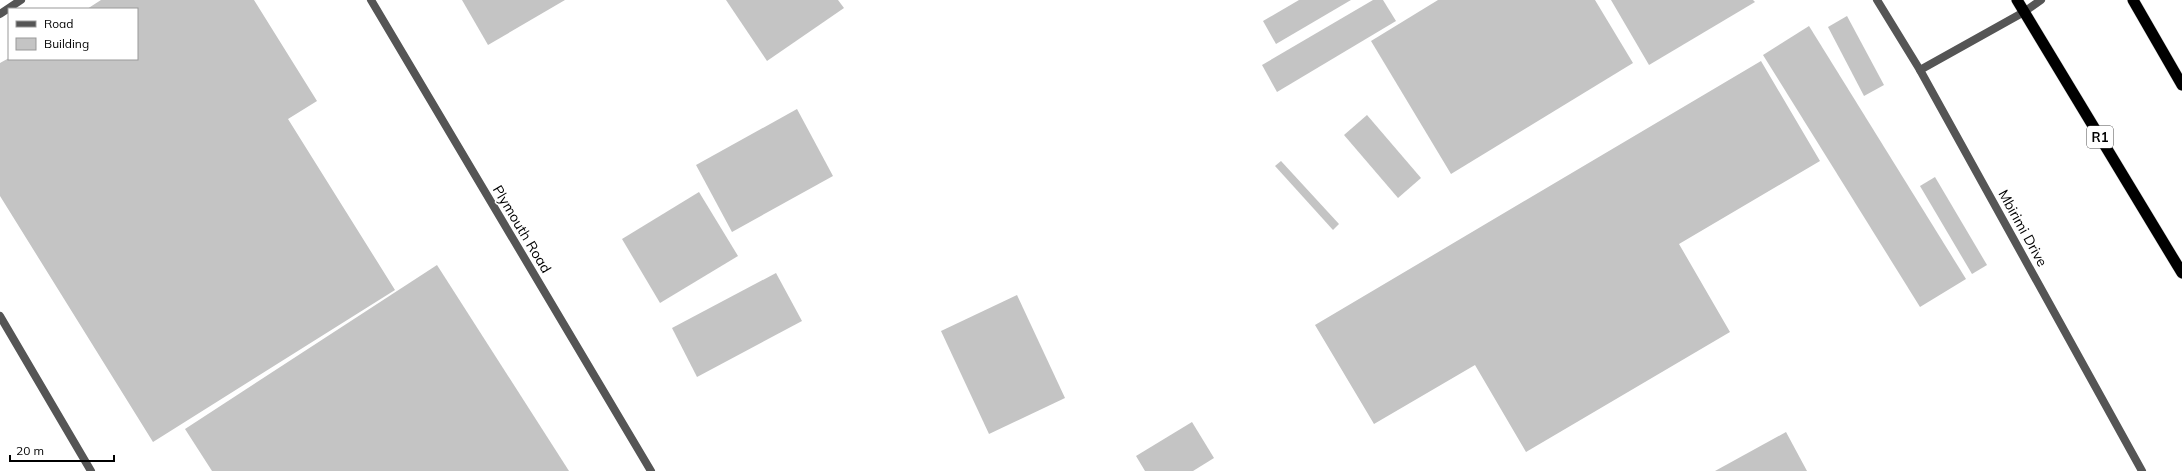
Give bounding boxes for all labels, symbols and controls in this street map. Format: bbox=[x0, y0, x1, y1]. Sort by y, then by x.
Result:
legend bbox=[8, 8, 138, 60]
text: Road bbox=[44, 16, 73, 31]
text: Building bbox=[44, 36, 89, 51]
road number: R1 bbox=[2087, 126, 2113, 148]
street label: Plymouth Road bbox=[489, 182, 555, 276]
street label: Mbirimi Drive bbox=[1994, 186, 2052, 270]
scale bar bbox=[10, 437, 114, 463]
text: 20 m bbox=[16, 443, 44, 458]

